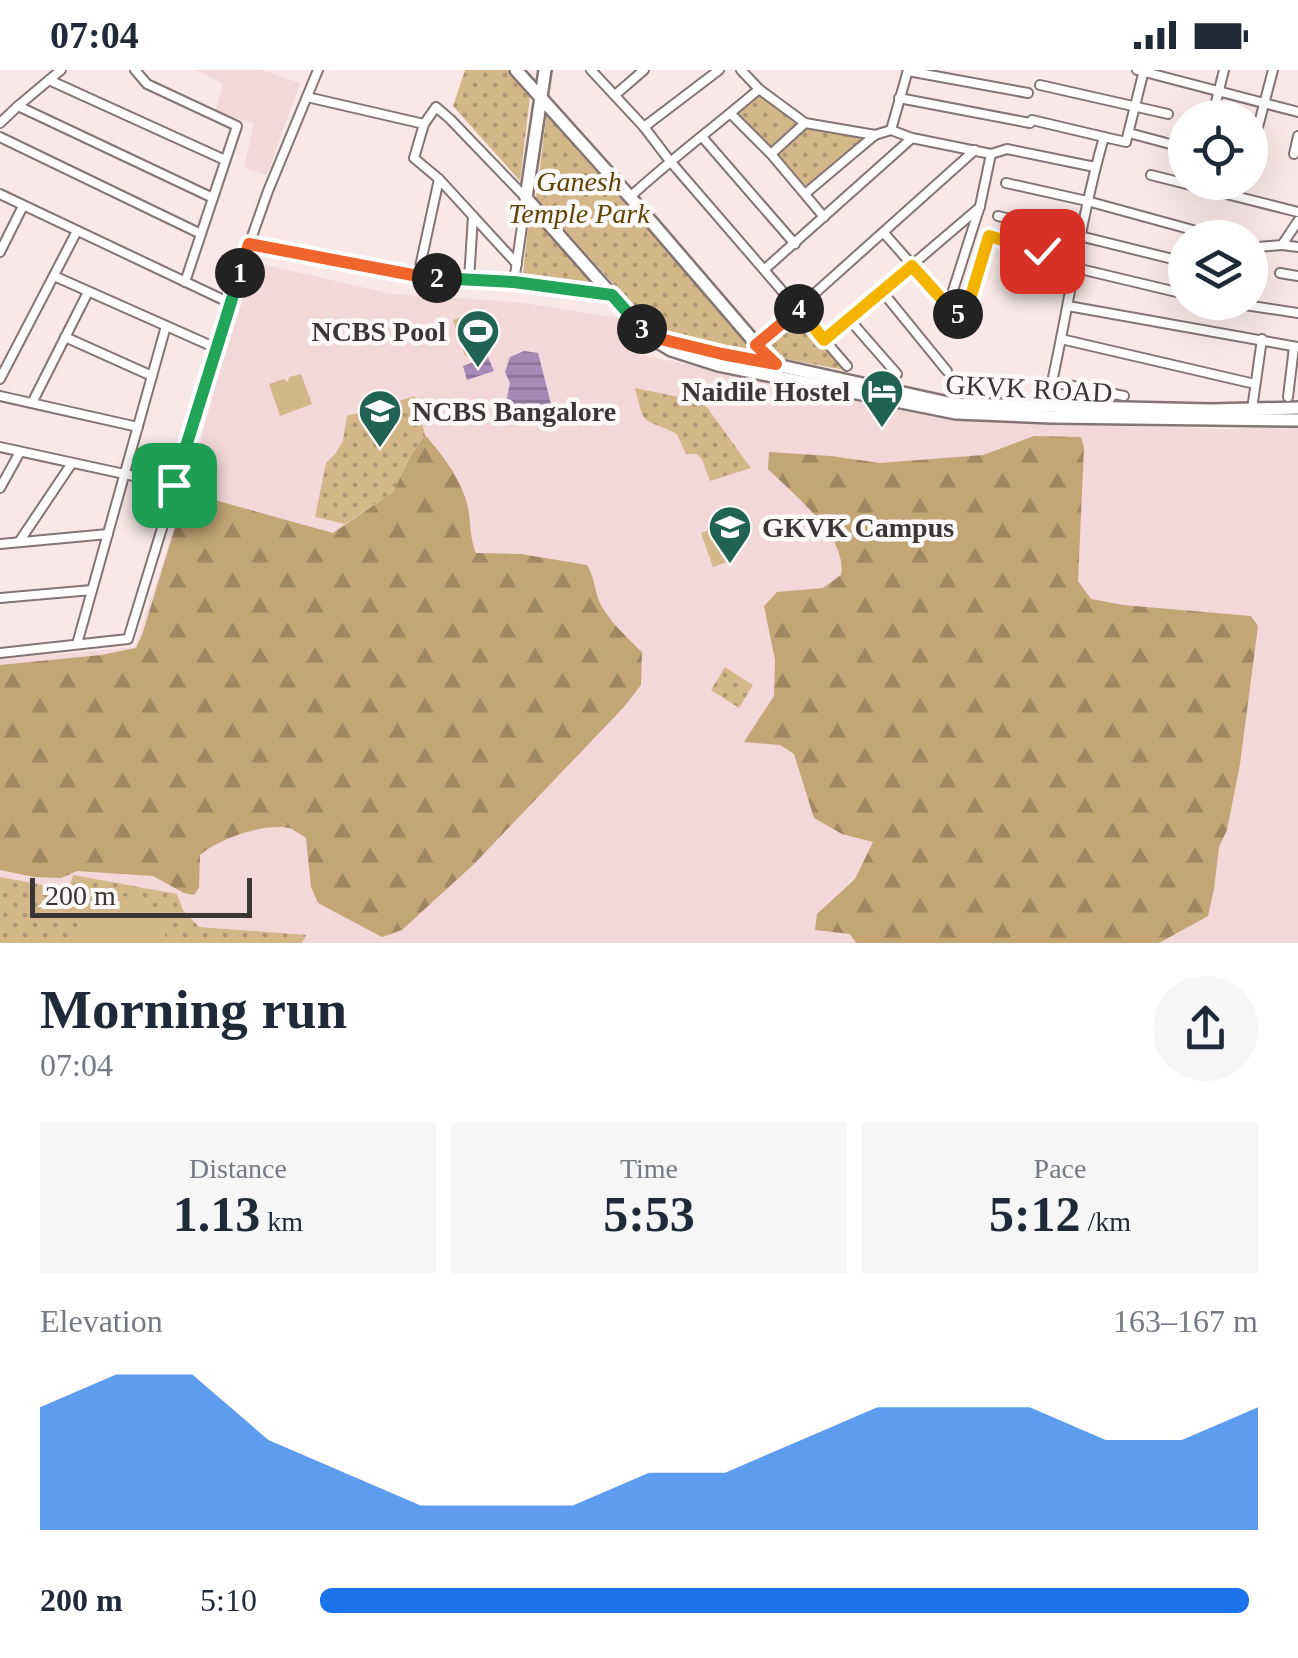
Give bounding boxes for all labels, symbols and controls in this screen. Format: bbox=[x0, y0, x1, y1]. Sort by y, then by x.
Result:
text: 07:04 bbox=[50, 14, 139, 56]
map controls bbox=[1168, 100, 1268, 320]
button: locate bbox=[1168, 100, 1268, 200]
park label: Ganesh Temple Park bbox=[508, 166, 650, 229]
pin bbox=[1000, 209, 1085, 294]
button: layers bbox=[1168, 220, 1268, 320]
icon: check bbox=[1015, 224, 1070, 279]
pin: 1 bbox=[215, 248, 265, 298]
pin: 2 bbox=[412, 253, 462, 303]
text: 1 bbox=[233, 257, 247, 288]
text: 2 bbox=[430, 262, 444, 293]
pin: 4 bbox=[774, 284, 824, 334]
pin: 5 bbox=[933, 289, 983, 339]
text: 4 bbox=[792, 293, 806, 324]
text: 5 bbox=[951, 298, 965, 329]
pin: 3 bbox=[617, 304, 667, 354]
sports icon: NCBS Pool bbox=[455, 308, 501, 369]
text: 3 bbox=[635, 313, 649, 344]
place label: NCBS Pool bbox=[311, 316, 446, 347]
hotel icon: Naidile Hostel bbox=[859, 368, 905, 429]
street label: GKVK ROAD bbox=[945, 369, 1113, 408]
place label: Naidile Hostel bbox=[681, 376, 850, 407]
school or university icon: NCBS Bangalore bbox=[357, 388, 403, 449]
place label: NCBS Bangalore bbox=[412, 396, 616, 427]
pin bbox=[132, 443, 217, 528]
icon: arrive bbox=[147, 458, 202, 513]
school or university icon: GKVK Campus bbox=[707, 504, 753, 565]
place label: GKVK Campus bbox=[762, 512, 954, 543]
scale bar bbox=[30, 873, 252, 918]
text: 200 m bbox=[45, 880, 116, 911]
button: share bbox=[1153, 976, 1258, 1081]
text: Morning run bbox=[40, 979, 347, 1040]
text: 07:04 bbox=[40, 1047, 113, 1083]
text: Distance bbox=[189, 1153, 287, 1184]
text: Time bbox=[620, 1153, 678, 1184]
text: Pace bbox=[1034, 1153, 1086, 1184]
text: 1.13 bbox=[173, 1186, 260, 1242]
text: 5:53 bbox=[603, 1186, 695, 1242]
text: 5:12 bbox=[989, 1186, 1081, 1242]
text: km bbox=[260, 1206, 303, 1237]
text: /km bbox=[1081, 1206, 1131, 1237]
text: Elevation bbox=[40, 1303, 163, 1339]
text: 163–167 m bbox=[1113, 1303, 1258, 1339]
text: 200 m bbox=[40, 1582, 123, 1618]
text: 5:10 bbox=[200, 1582, 257, 1618]

